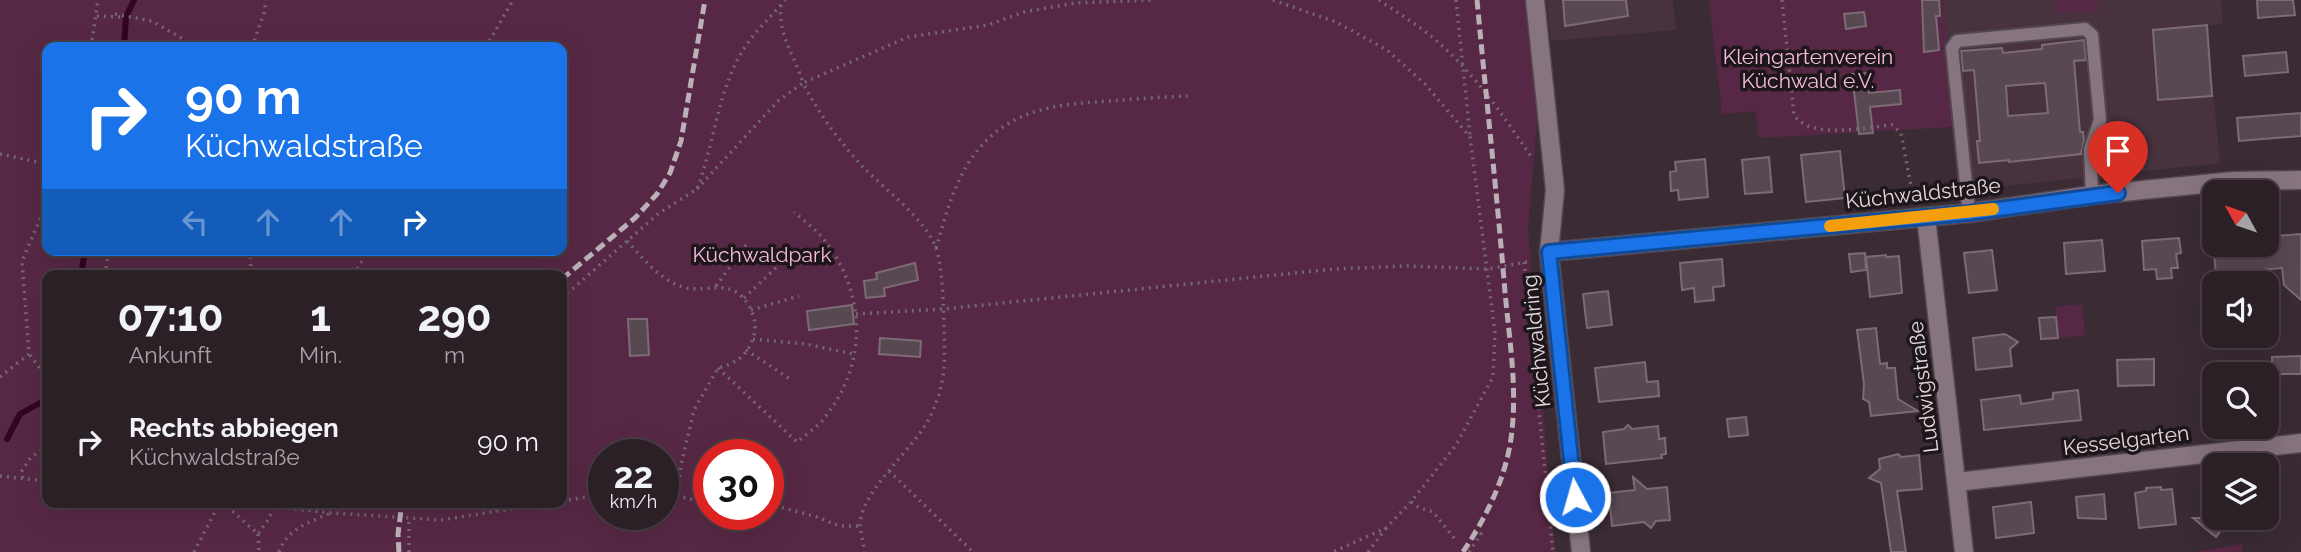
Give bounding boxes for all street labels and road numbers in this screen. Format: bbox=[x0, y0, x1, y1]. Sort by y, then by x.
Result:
street label: Küchwaldstraße bbox=[1844, 172, 2002, 214]
street label: Küchwaldring bbox=[1517, 273, 1555, 409]
street label: Ludwigstraße bbox=[1903, 320, 1943, 454]
street label: Kesselgarten bbox=[2062, 420, 2190, 460]

